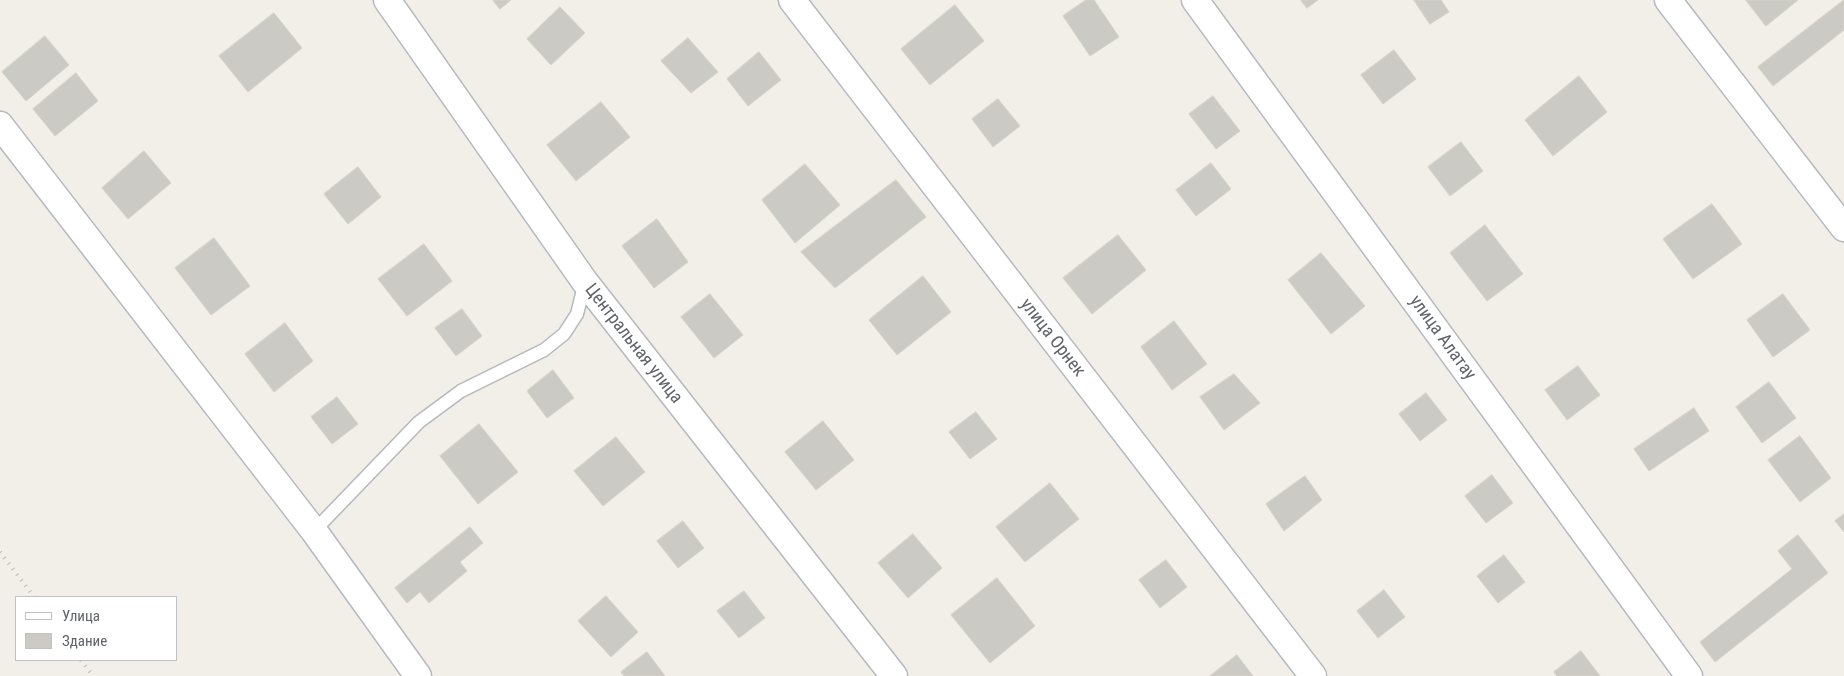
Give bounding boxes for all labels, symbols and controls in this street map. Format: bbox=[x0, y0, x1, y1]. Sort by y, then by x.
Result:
street label: Центральная улица bbox=[579, 280, 687, 408]
street label: улица Алатау bbox=[1404, 291, 1480, 385]
street label: улица Орнек bbox=[1015, 294, 1089, 382]
legend bbox=[15, 596, 178, 661]
text: Улица bbox=[62, 607, 100, 625]
text: Здание bbox=[62, 632, 107, 650]

